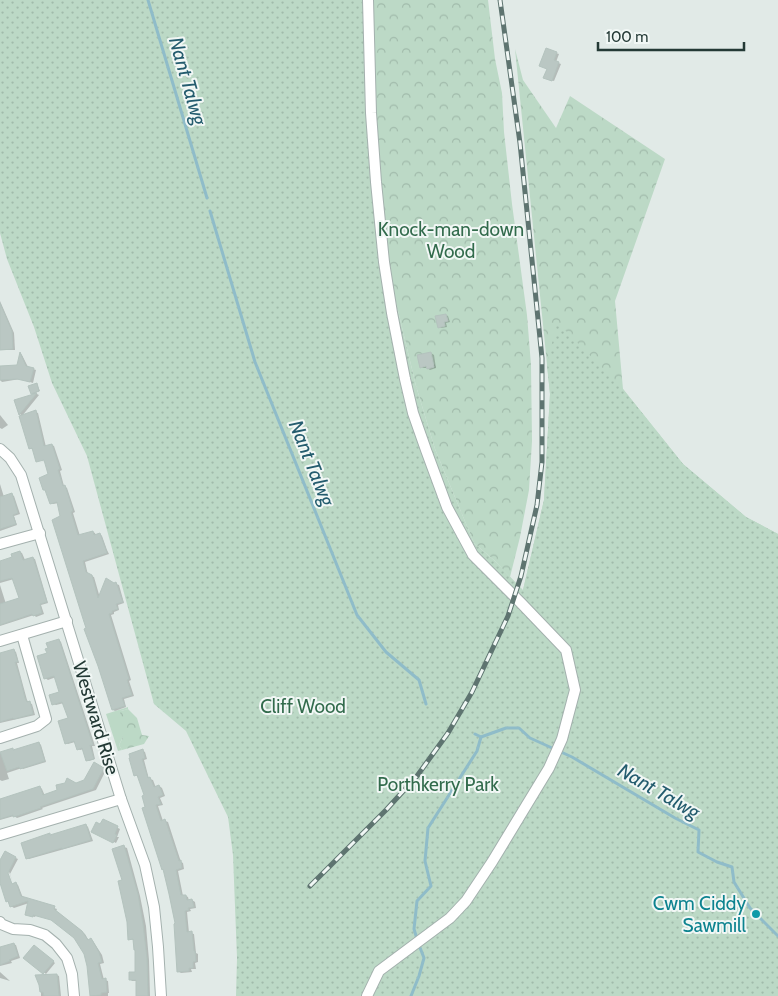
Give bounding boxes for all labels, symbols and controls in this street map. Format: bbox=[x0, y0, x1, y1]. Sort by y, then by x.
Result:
scale bar bbox=[598, 20, 744, 52]
text: 100 m bbox=[606, 28, 648, 46]
water label: Nant Talwg bbox=[164, 34, 212, 129]
park label: Knock-man-down Wood bbox=[378, 218, 524, 263]
water label: Nant Talwg bbox=[284, 417, 340, 510]
street label: Westward Rise bbox=[68, 658, 124, 778]
park label: Cliff Wood bbox=[260, 695, 346, 718]
water label: Nant Talwg bbox=[614, 758, 705, 824]
park label: Porthkerry Park bbox=[377, 773, 499, 796]
place label: Cwm Ciddy Sawmill bbox=[653, 892, 747, 937]
marker: Cwm Ciddy Sawmill bbox=[750, 908, 762, 920]

